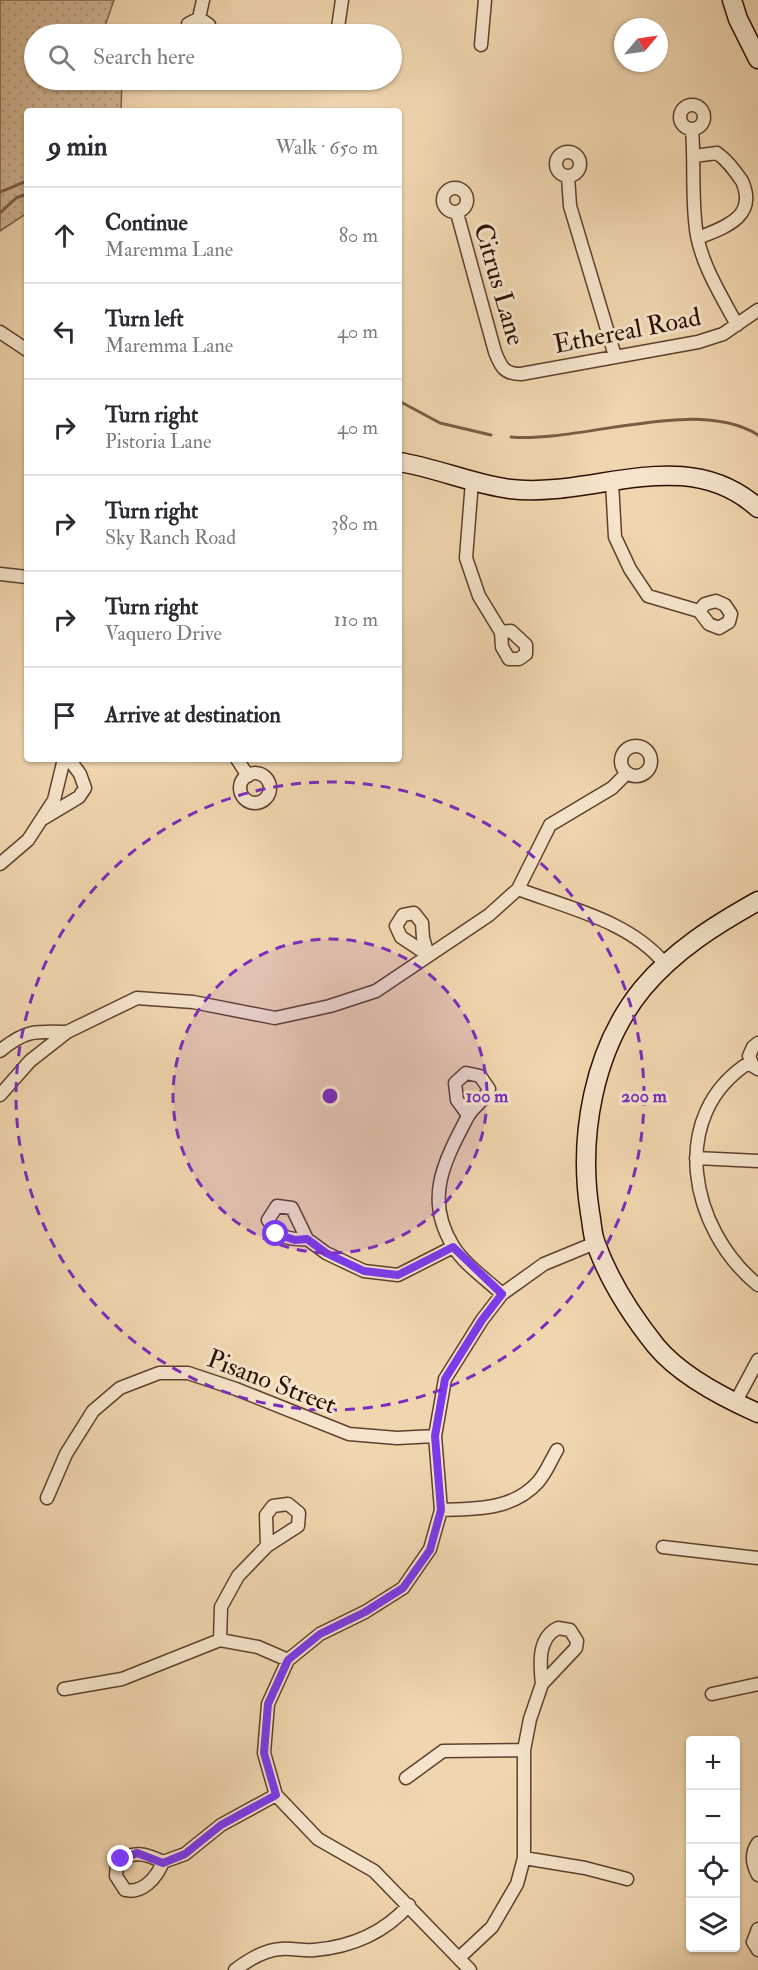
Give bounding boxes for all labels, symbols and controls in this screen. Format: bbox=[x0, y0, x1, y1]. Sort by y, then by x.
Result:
north arrow bbox=[614, 18, 668, 72]
search box bbox=[24, 24, 402, 90]
icon: search bbox=[45, 41, 78, 74]
text: Search here bbox=[93, 43, 195, 71]
text: 9 min bbox=[48, 131, 107, 163]
text: Walk · 650 m bbox=[275, 135, 378, 160]
text: Continue bbox=[105, 209, 188, 237]
icon: ahead bbox=[48, 219, 81, 252]
street label: Citrus Lane bbox=[466, 220, 532, 349]
text: 80 m bbox=[339, 223, 378, 248]
text: Maremma Lane bbox=[105, 237, 233, 262]
street label: Ethereal Road bbox=[551, 301, 704, 361]
text: Turn left bbox=[105, 305, 184, 333]
icon: left bbox=[48, 315, 81, 348]
text: 40 m bbox=[337, 319, 378, 344]
text: Maremma Lane bbox=[105, 333, 233, 358]
text: Turn right bbox=[105, 401, 198, 429]
icon: right bbox=[48, 411, 81, 444]
text: 40 m bbox=[337, 415, 378, 440]
text: Pistoria Lane bbox=[105, 429, 211, 454]
text: Turn right bbox=[105, 497, 198, 525]
icon: right bbox=[48, 507, 81, 540]
text: 380 m bbox=[331, 511, 378, 536]
text: Sky Ranch Road bbox=[105, 525, 236, 550]
text: Turn right bbox=[105, 593, 198, 621]
icon: right bbox=[48, 603, 81, 636]
text: 110 m bbox=[334, 607, 378, 632]
text: Vaquero Drive bbox=[105, 621, 222, 646]
icon: arrive bbox=[48, 699, 81, 732]
text: Arrive at destination bbox=[105, 701, 281, 729]
text: 100 m bbox=[466, 1085, 509, 1108]
text: 200 m bbox=[621, 1085, 668, 1108]
centre of rings bbox=[320, 1086, 340, 1106]
route start bbox=[262, 1220, 288, 1246]
street label: Pisano Street bbox=[203, 1343, 341, 1421]
map controls bbox=[686, 1736, 740, 1952]
button: + bbox=[686, 1736, 740, 1790]
button: − bbox=[686, 1790, 740, 1844]
button: locate bbox=[686, 1844, 740, 1898]
route end bbox=[107, 1845, 133, 1871]
button: layers bbox=[686, 1898, 740, 1952]

